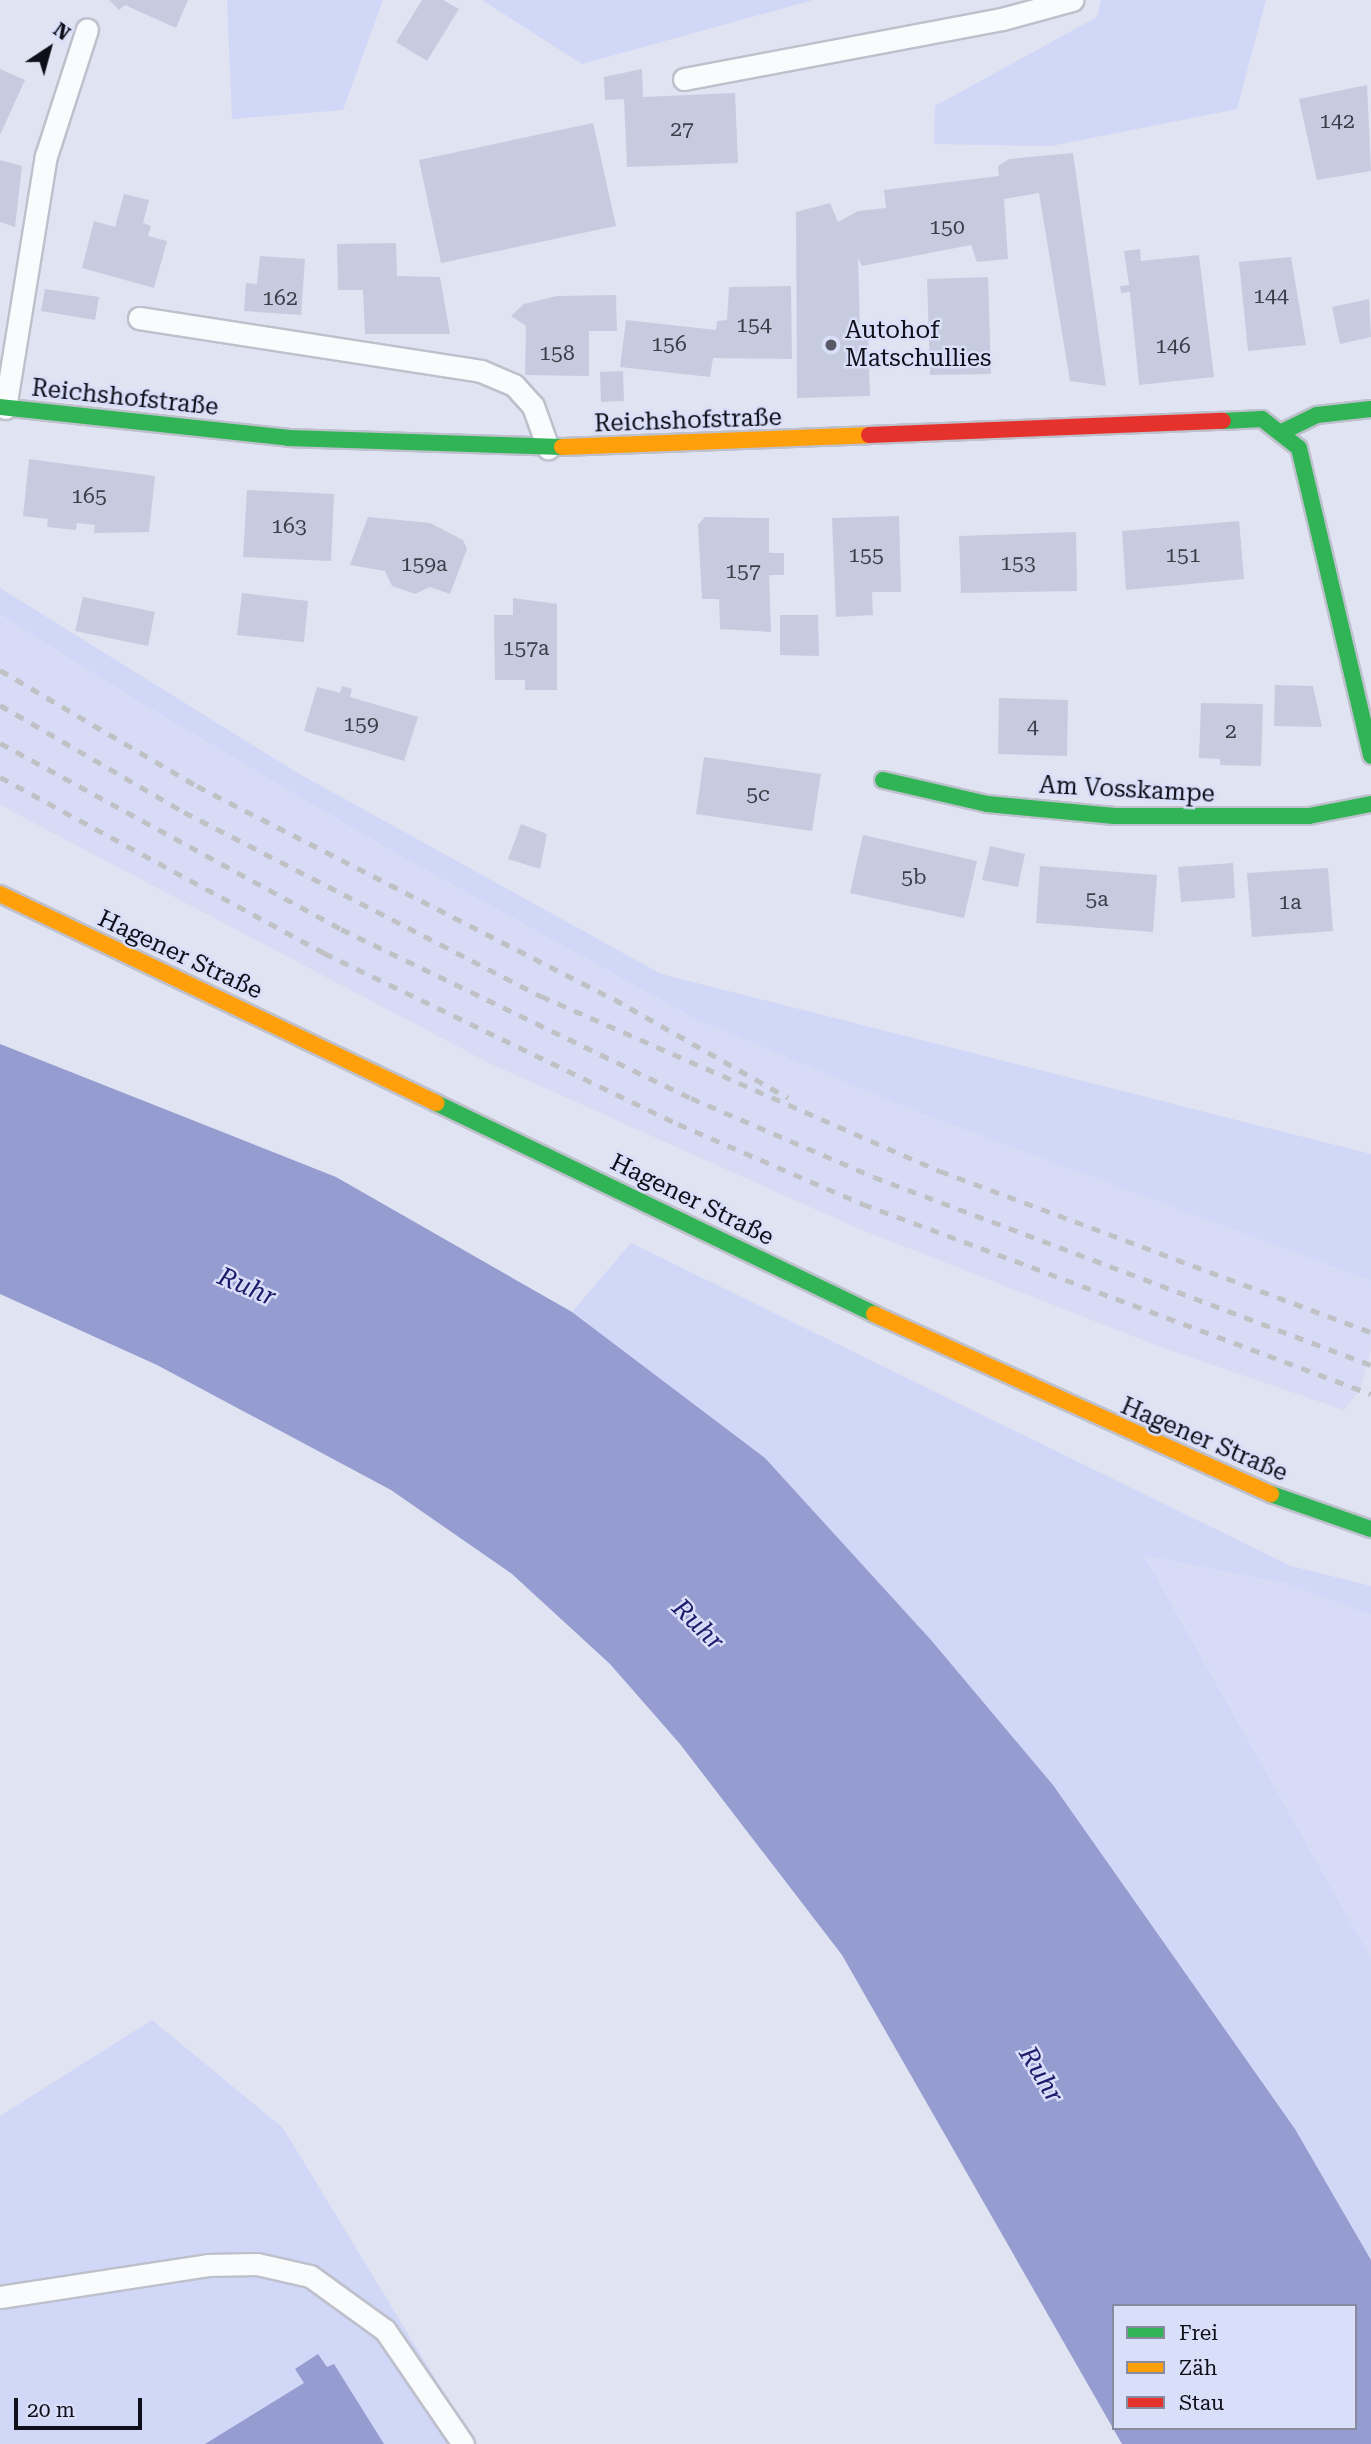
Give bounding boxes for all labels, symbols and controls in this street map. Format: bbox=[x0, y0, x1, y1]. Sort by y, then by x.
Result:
north arrow bbox=[14, 14, 84, 84]
text: N bbox=[49, 18, 74, 45]
house number: 142 bbox=[1319, 108, 1355, 134]
house number: 27 bbox=[670, 116, 694, 142]
house number: 150 bbox=[929, 214, 965, 240]
house number: 144 bbox=[1253, 283, 1289, 309]
house number: 162 bbox=[262, 285, 298, 311]
house number: 154 bbox=[736, 312, 772, 338]
place label: Autohof Matschullies bbox=[845, 317, 991, 373]
house number: 156 bbox=[651, 331, 687, 357]
house number: 146 bbox=[1155, 333, 1191, 359]
marker: Autohof Matschullies bbox=[823, 337, 839, 353]
house number: 158 bbox=[539, 340, 575, 366]
street label: Reichshofstraße bbox=[30, 374, 220, 422]
street label: Reichshofstraße bbox=[594, 403, 782, 439]
house number: 165 bbox=[71, 483, 107, 509]
house number: 163 bbox=[271, 513, 307, 539]
house number: 155 bbox=[848, 542, 884, 568]
house number: 151 bbox=[1165, 542, 1201, 568]
house number: 153 bbox=[1000, 550, 1036, 576]
house number: 159a bbox=[401, 551, 447, 577]
house number: 157 bbox=[725, 558, 761, 584]
house number: 157a bbox=[503, 635, 549, 661]
house number: 159 bbox=[343, 711, 379, 737]
house number: 4 bbox=[1027, 714, 1039, 740]
house number: 2 bbox=[1225, 718, 1237, 744]
street label: Am Vosskampe bbox=[1038, 771, 1216, 809]
house number: 5c bbox=[746, 781, 770, 807]
house number: 5b bbox=[901, 864, 927, 890]
house number: 5a bbox=[1085, 886, 1109, 912]
house number: 1a bbox=[1278, 889, 1302, 915]
street label: Hagener Straße bbox=[93, 904, 267, 1006]
street label: Hagener Straße bbox=[606, 1148, 778, 1252]
water label: Ruhr bbox=[213, 1261, 281, 1313]
street label: Hagener Straße bbox=[1116, 1392, 1292, 1488]
water label: Ruhr bbox=[665, 1593, 731, 1657]
water label: Ruhr bbox=[1012, 2041, 1070, 2109]
legend bbox=[1112, 2304, 1357, 2430]
text: Frei bbox=[1179, 2321, 1218, 2345]
text: Zäh bbox=[1179, 2356, 1217, 2380]
scale bar bbox=[18, 2384, 145, 2428]
text: Stau bbox=[1179, 2391, 1224, 2415]
text: 20 m bbox=[27, 2398, 75, 2422]

